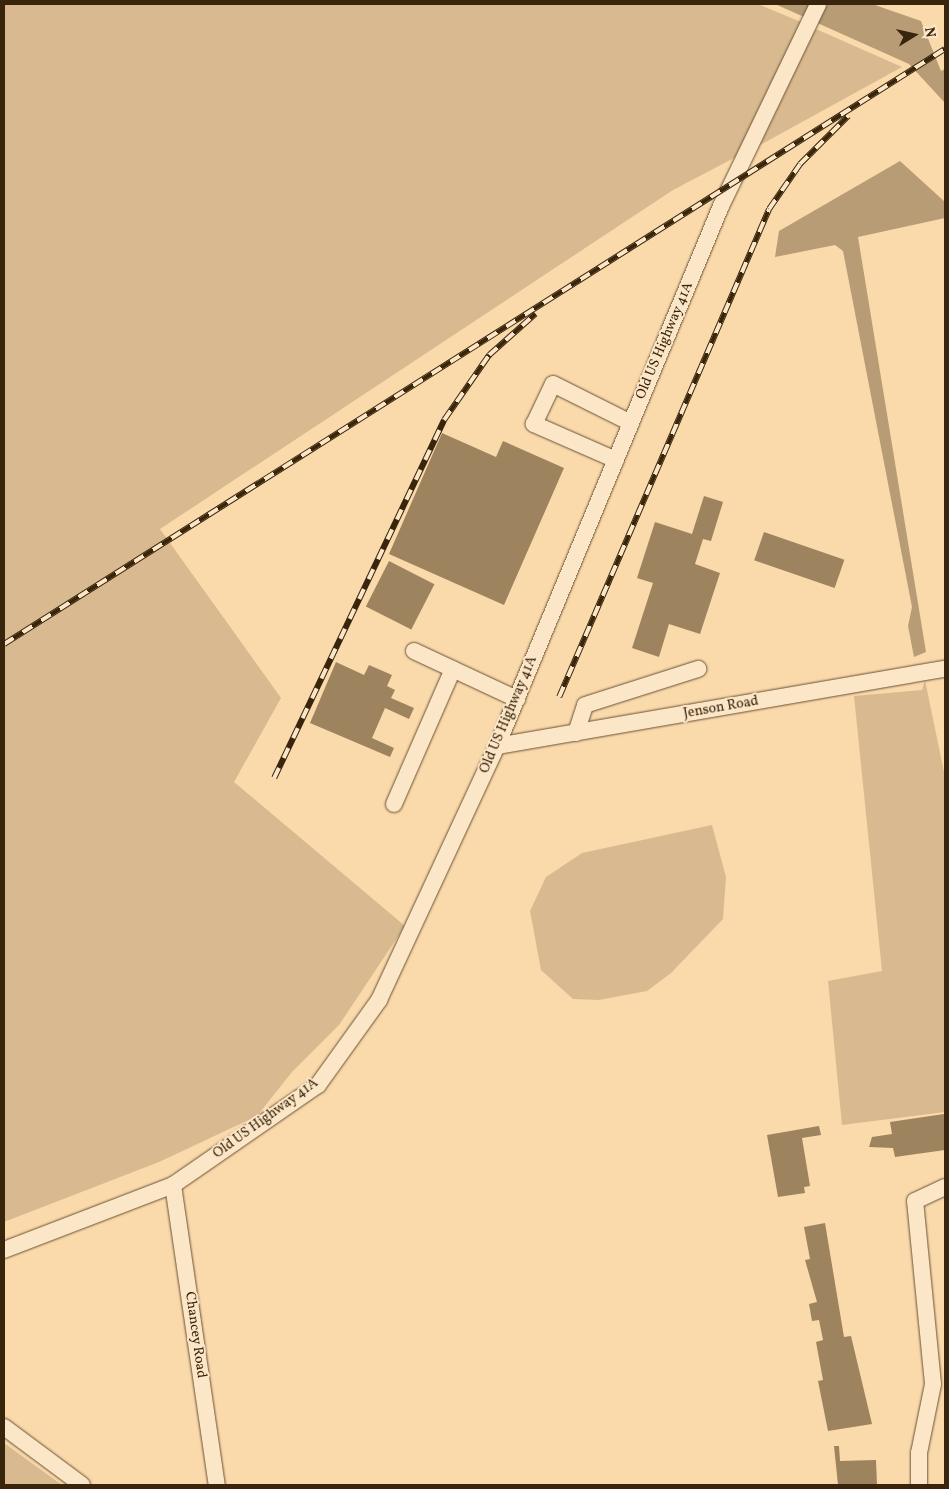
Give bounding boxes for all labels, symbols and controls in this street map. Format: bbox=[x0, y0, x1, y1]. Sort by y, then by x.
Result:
north arrow bbox=[889, 10, 939, 60]
text: N bbox=[919, 26, 940, 39]
street label: Old US Highway 41A bbox=[633, 280, 697, 402]
street label: Old US Highway 41A bbox=[477, 654, 541, 776]
street label: Jenson Road bbox=[682, 693, 760, 723]
street label: Old US Highway 41A bbox=[210, 1075, 322, 1163]
street label: Chancey Road bbox=[181, 1290, 209, 1380]

